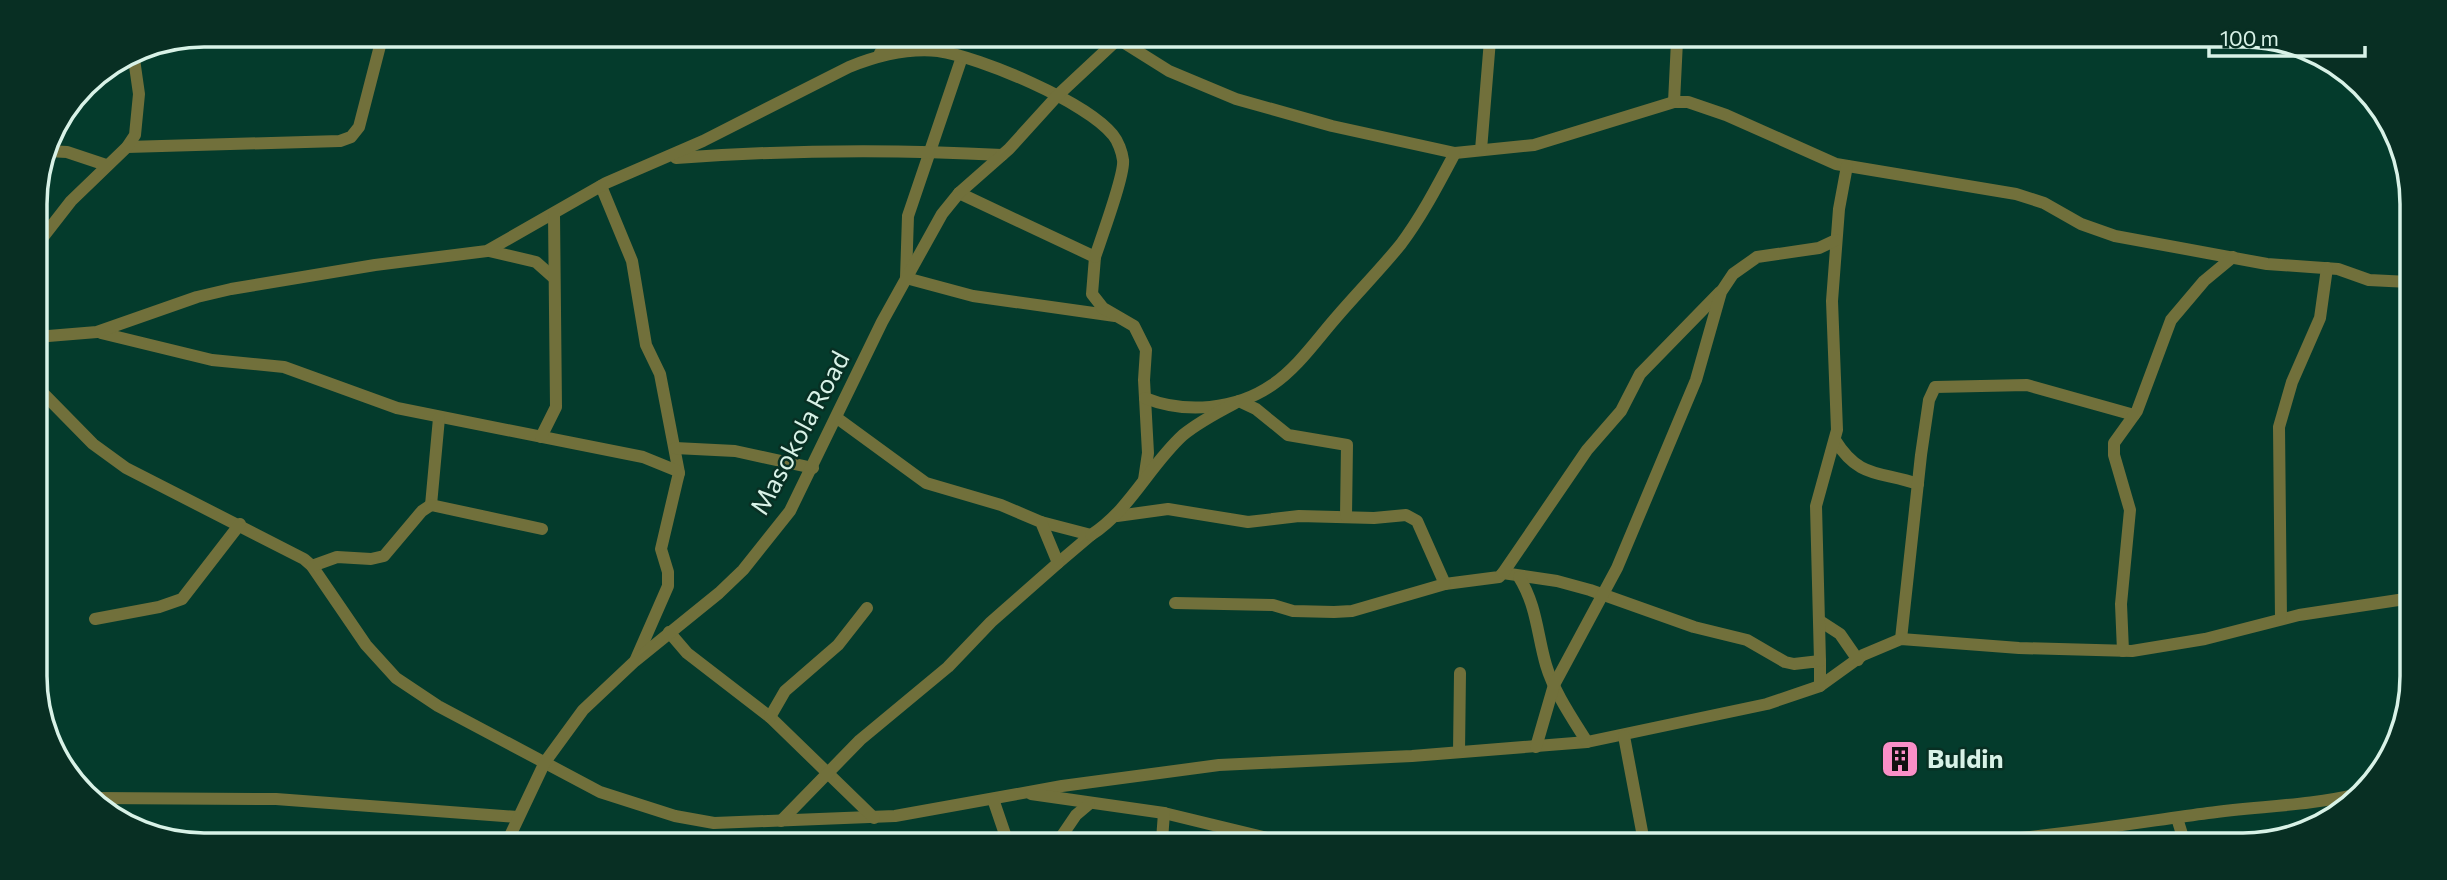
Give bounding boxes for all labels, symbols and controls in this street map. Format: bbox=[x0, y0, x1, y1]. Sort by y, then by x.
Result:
scale bar bbox=[2209, 14, 2365, 58]
text: 100 m bbox=[2220, 25, 2279, 50]
street label: Masokola Road bbox=[743, 345, 855, 519]
building icon: Buldin bbox=[1879, 738, 1921, 780]
place label: Buldin bbox=[1927, 742, 2004, 773]

